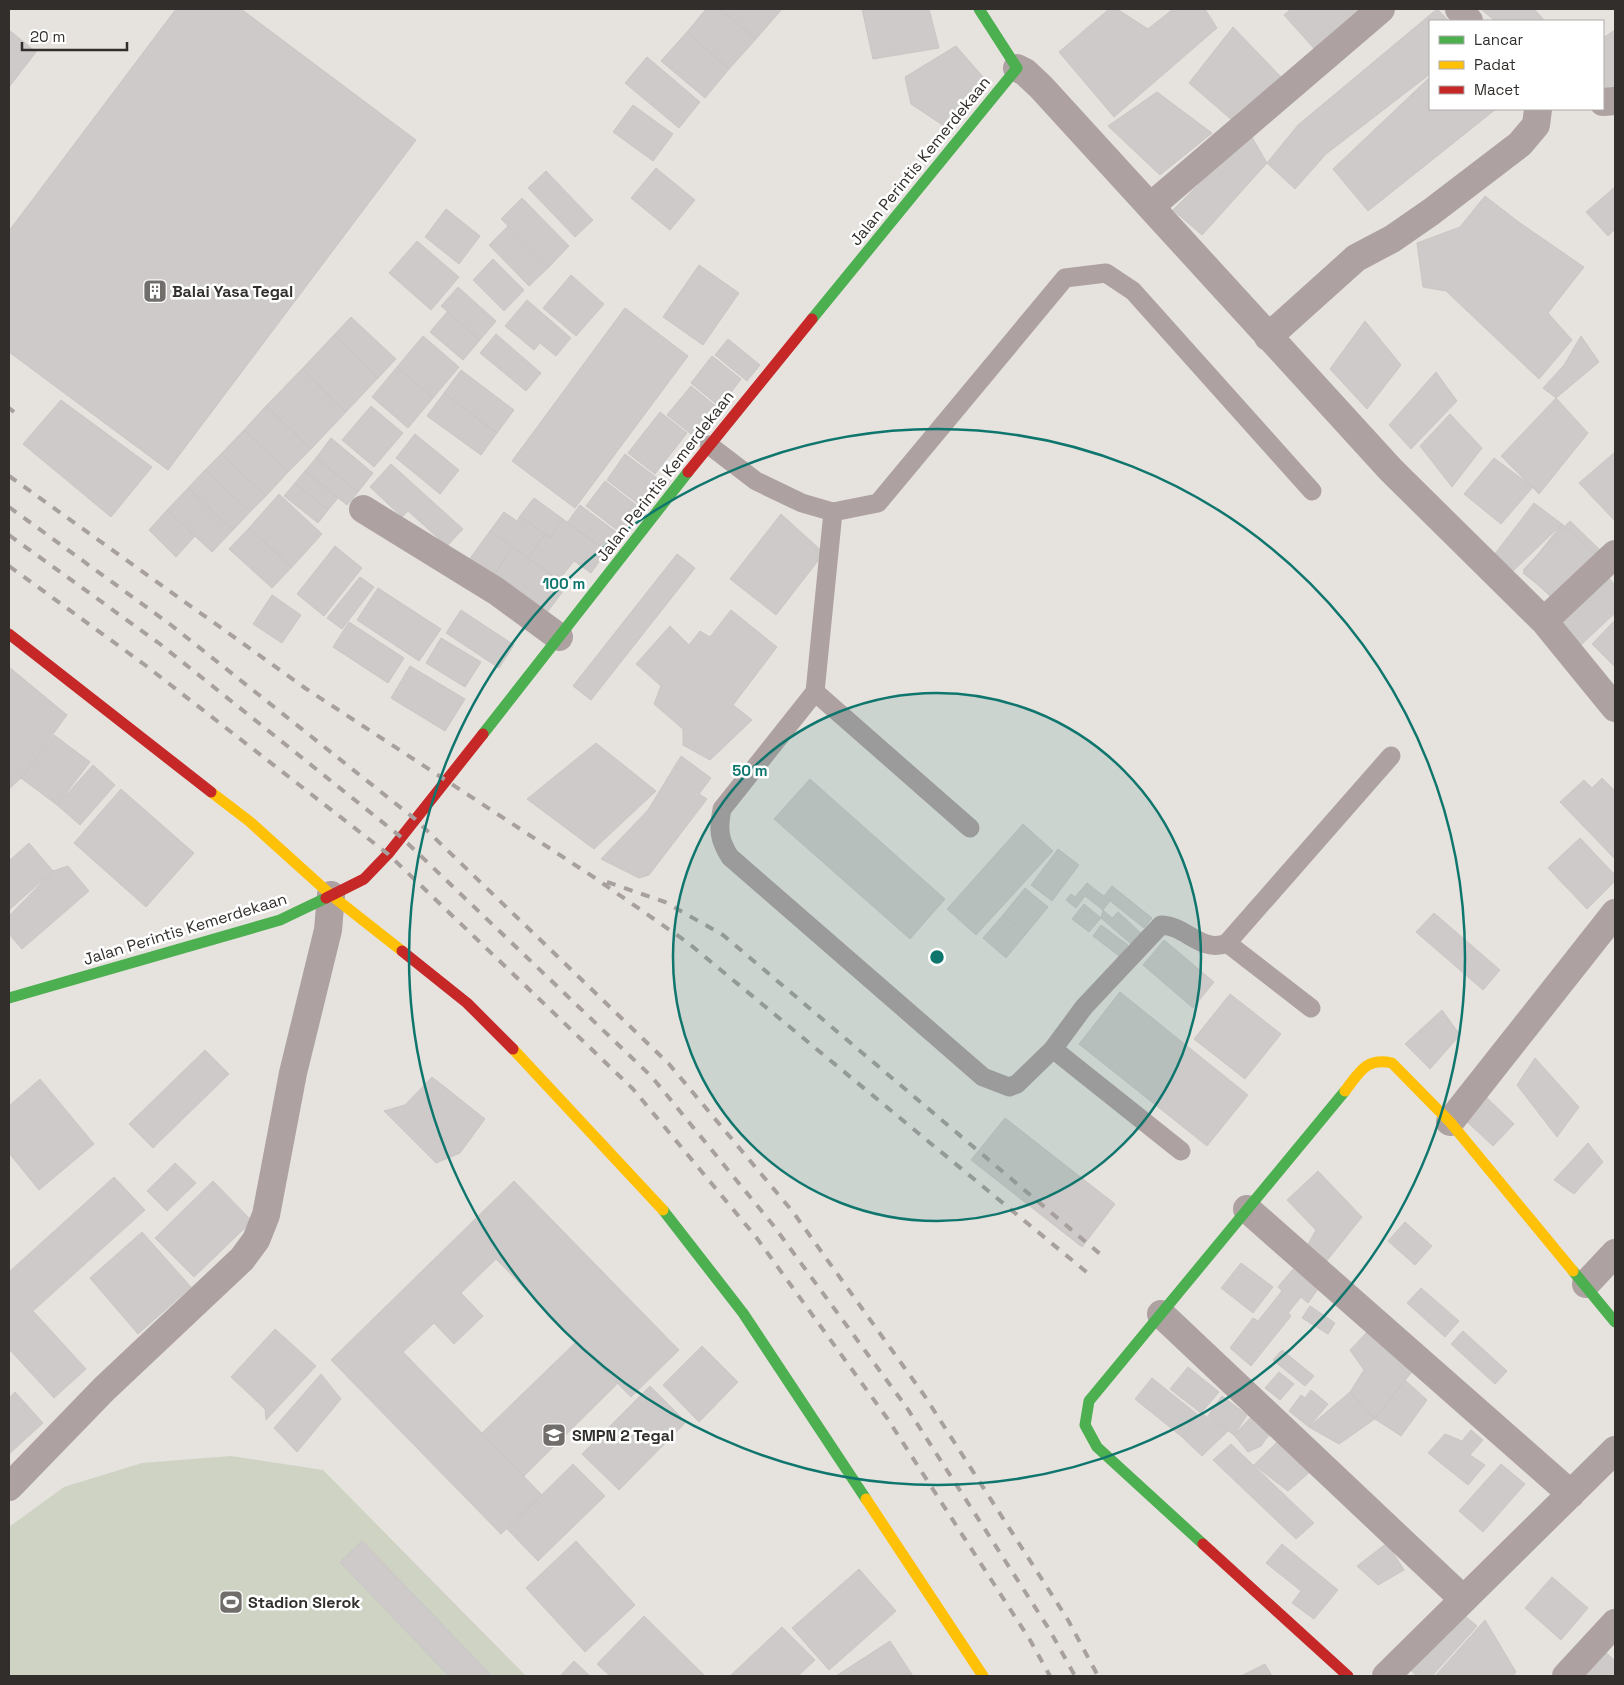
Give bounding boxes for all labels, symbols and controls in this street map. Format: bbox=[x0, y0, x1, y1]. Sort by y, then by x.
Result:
scale bar bbox=[22, 20, 128, 52]
legend bbox=[1429, 20, 1604, 110]
text: 20 m bbox=[30, 27, 65, 46]
text: Lancar bbox=[1474, 30, 1524, 49]
text: Padat bbox=[1474, 55, 1516, 74]
street label: Jalan Perintis Kemerdekaan bbox=[845, 72, 995, 250]
text: Macet bbox=[1474, 80, 1520, 99]
building icon: Balai Yasa Tegal bbox=[142, 278, 168, 304]
place label: Balai Yasa Tegal bbox=[172, 281, 293, 302]
street label: Jalan Perintis Kemerdekaan bbox=[592, 386, 738, 566]
text: 100 m bbox=[543, 574, 585, 593]
text: 50 m bbox=[732, 761, 768, 780]
street label: Jalan Perintis Kemerdekaan bbox=[81, 888, 289, 970]
centre of rings bbox=[928, 948, 946, 966]
school or university icon: SMPN 2 Tegal bbox=[541, 1422, 567, 1448]
place label: SMPN 2 Tegal bbox=[572, 1425, 674, 1446]
sports icon: Stadion Slerok bbox=[218, 1589, 244, 1615]
place label: Stadion Slerok bbox=[248, 1592, 360, 1613]

